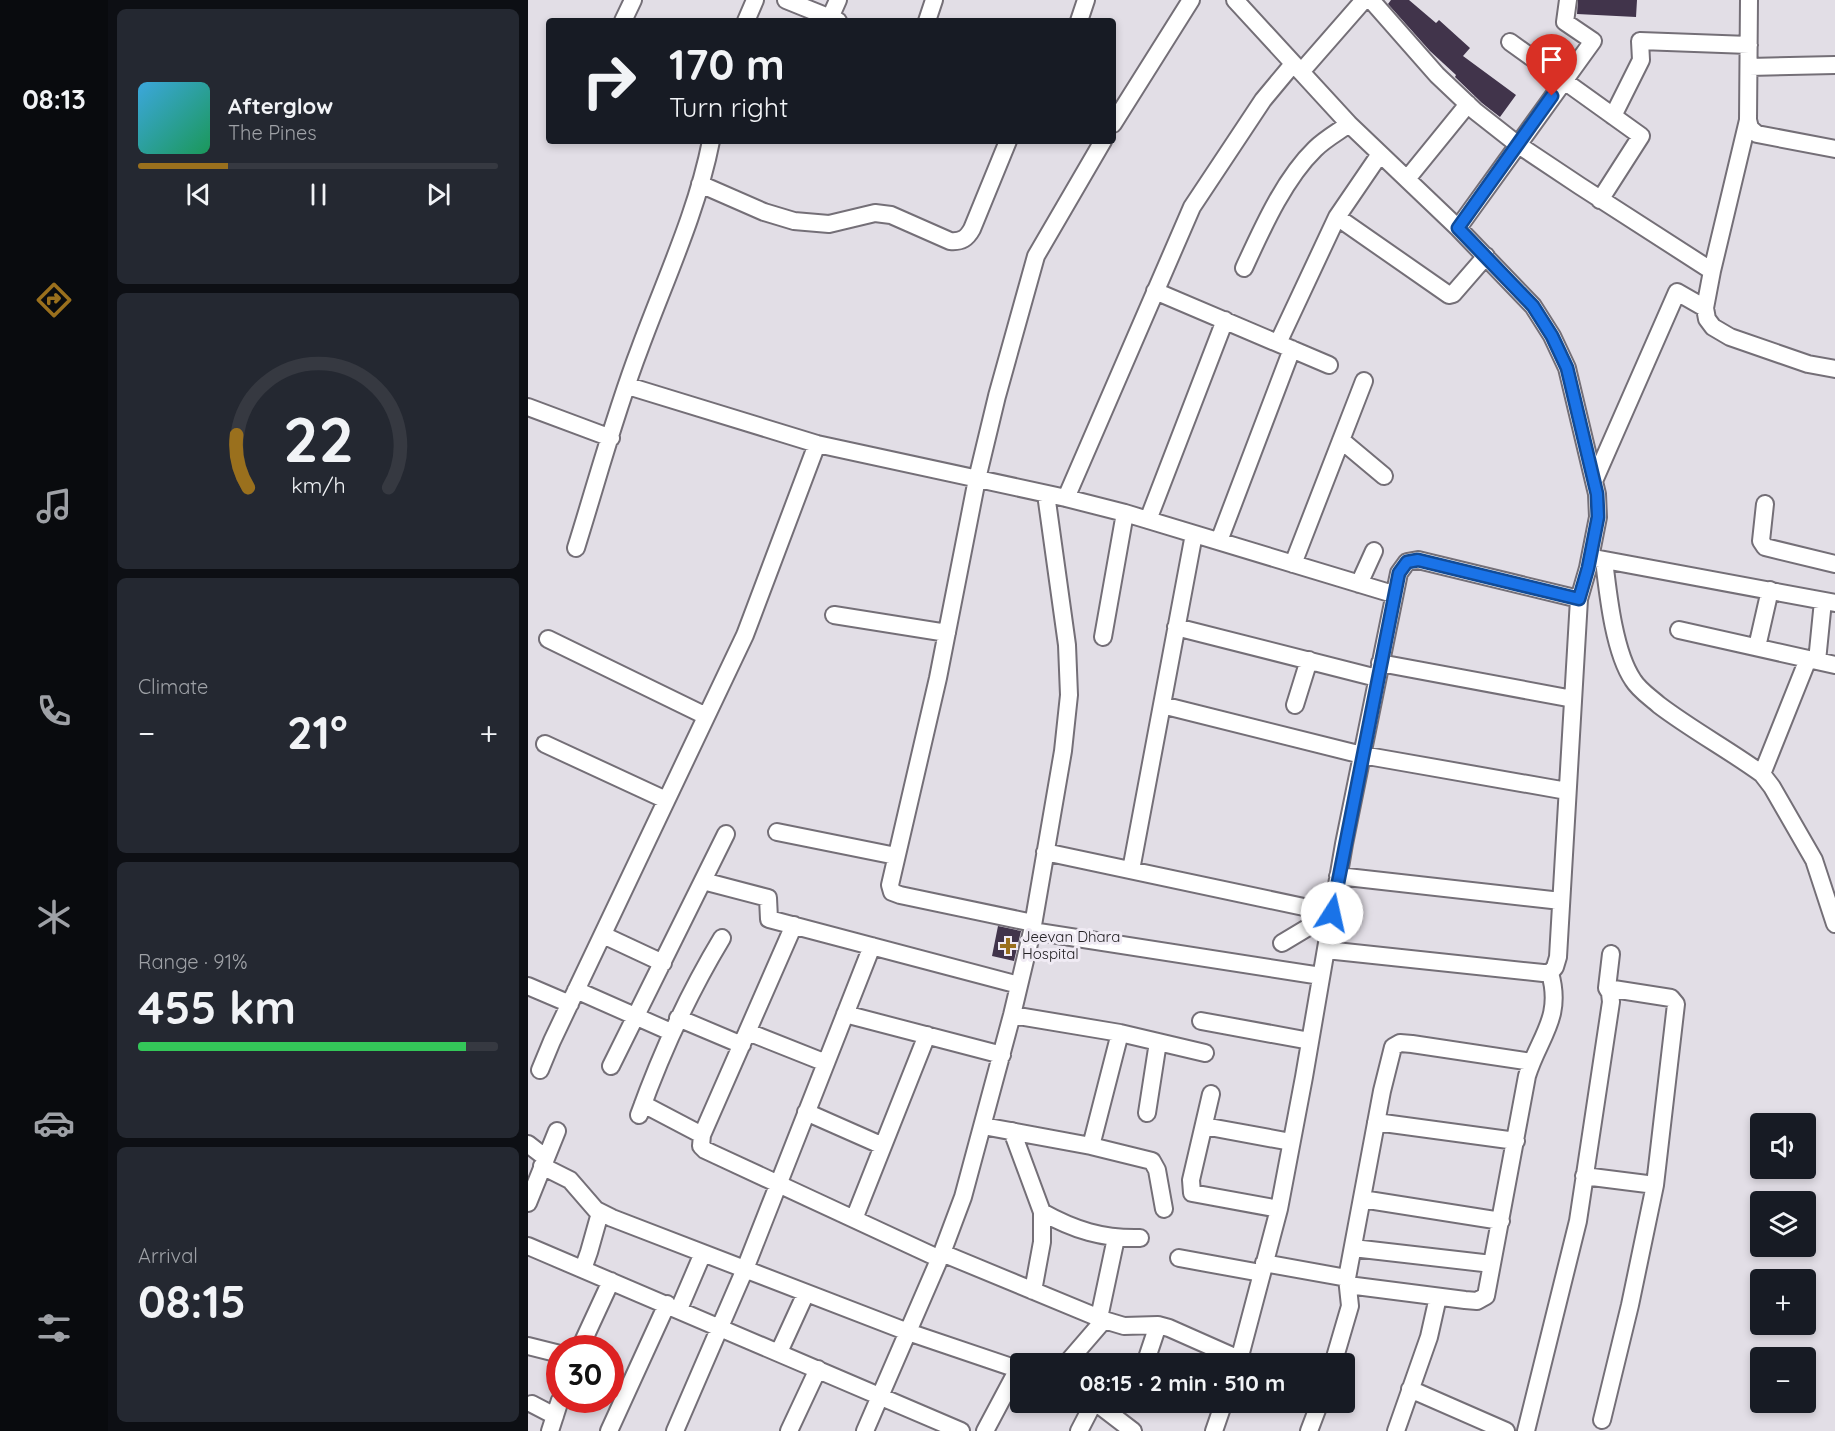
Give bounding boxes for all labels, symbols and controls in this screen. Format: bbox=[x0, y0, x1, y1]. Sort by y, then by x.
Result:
pin bbox=[1526, 34, 1577, 96]
text: 170 m bbox=[669, 38, 785, 91]
icon: right bbox=[570, 42, 648, 120]
icon: arrive bbox=[1535, 43, 1568, 76]
text: 08:13 bbox=[22, 82, 86, 116]
text: Turn right bbox=[669, 90, 788, 124]
text: Afterglow bbox=[228, 92, 333, 120]
text: The Pines bbox=[228, 120, 317, 145]
icon: previous bbox=[182, 178, 215, 211]
icon: pause bbox=[302, 178, 335, 211]
icon: next bbox=[422, 178, 455, 211]
icon: directions bbox=[33, 279, 75, 321]
text: 22 bbox=[282, 400, 354, 478]
text: km/h bbox=[291, 473, 345, 499]
icon: music bbox=[33, 485, 75, 527]
text: Climate bbox=[138, 674, 208, 699]
icon: phone bbox=[33, 690, 75, 732]
text: 21° bbox=[287, 704, 348, 760]
text: − bbox=[138, 712, 155, 753]
text: + bbox=[479, 712, 498, 753]
position arrow bbox=[1300, 881, 1364, 945]
icon: climate bbox=[33, 896, 75, 938]
place label: Jeevan Dhara Hospital bbox=[1022, 927, 1120, 963]
marker: Jeevan Dhara Hospital bbox=[999, 937, 1017, 955]
text: Range · 91% bbox=[138, 949, 248, 974]
text: 455 km bbox=[138, 979, 296, 1035]
icon: car bbox=[33, 1102, 75, 1144]
map controls bbox=[1750, 1113, 1816, 1413]
button: sound bbox=[1750, 1113, 1816, 1179]
button: layers bbox=[1750, 1191, 1816, 1257]
text: Arrival bbox=[138, 1243, 198, 1268]
button: + bbox=[1750, 1269, 1816, 1335]
text: 08:15 bbox=[138, 1273, 246, 1329]
icon: filters bbox=[33, 1307, 75, 1349]
speed limit sign: 30 bbox=[546, 1335, 624, 1413]
button: − bbox=[1750, 1347, 1816, 1413]
text: 08:15 · 2 min · 510 m bbox=[1080, 1369, 1285, 1397]

